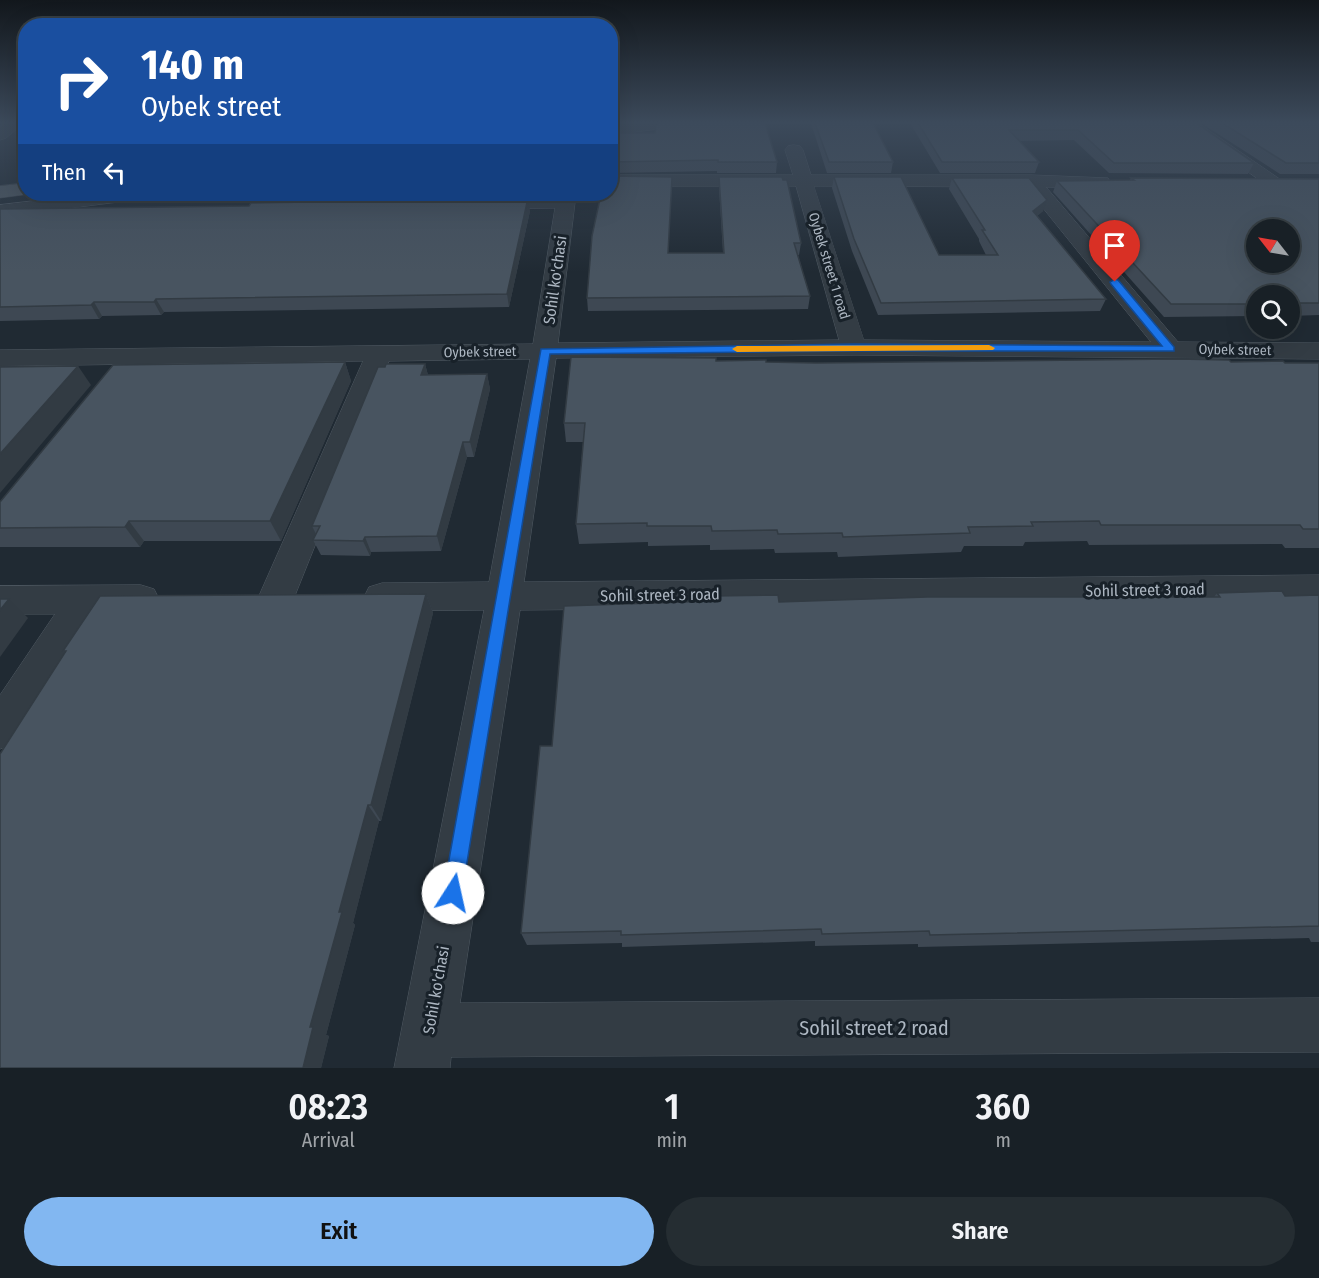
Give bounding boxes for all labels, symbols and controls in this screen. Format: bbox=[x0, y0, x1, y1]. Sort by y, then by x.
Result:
text: 140 m bbox=[141, 40, 244, 90]
icon: right bbox=[42, 42, 120, 120]
text: Oybek street bbox=[141, 91, 281, 123]
icon: left bbox=[98, 156, 131, 189]
text: Then bbox=[42, 159, 86, 186]
street label: Oybek street 1 road bbox=[805, 211, 853, 321]
north arrow bbox=[1246, 219, 1300, 273]
map controls bbox=[1246, 219, 1300, 339]
pin bbox=[1089, 220, 1140, 282]
icon: arrive bbox=[1098, 229, 1131, 262]
street label: Sohil ko'chasi bbox=[539, 234, 571, 326]
button: search bbox=[1246, 285, 1300, 339]
street label: Oybek street bbox=[1199, 341, 1272, 359]
street label: Oybek street bbox=[444, 343, 517, 361]
street label: Sohil street 3 road bbox=[1085, 579, 1205, 601]
street label: Sohil street 3 road bbox=[600, 584, 720, 606]
position arrow bbox=[421, 861, 485, 925]
street label: Sohil ko'chasi bbox=[419, 944, 453, 1036]
street label: Sohil street 2 road bbox=[799, 1016, 949, 1040]
text: 08:23 bbox=[288, 1085, 368, 1129]
text: 1 bbox=[664, 1085, 679, 1129]
text: 360 bbox=[976, 1085, 1031, 1129]
text: Arrival bbox=[302, 1128, 355, 1152]
text: min bbox=[656, 1128, 687, 1152]
text: m bbox=[995, 1128, 1011, 1152]
button: Exit bbox=[24, 1197, 654, 1266]
button: Share bbox=[666, 1197, 1295, 1266]

